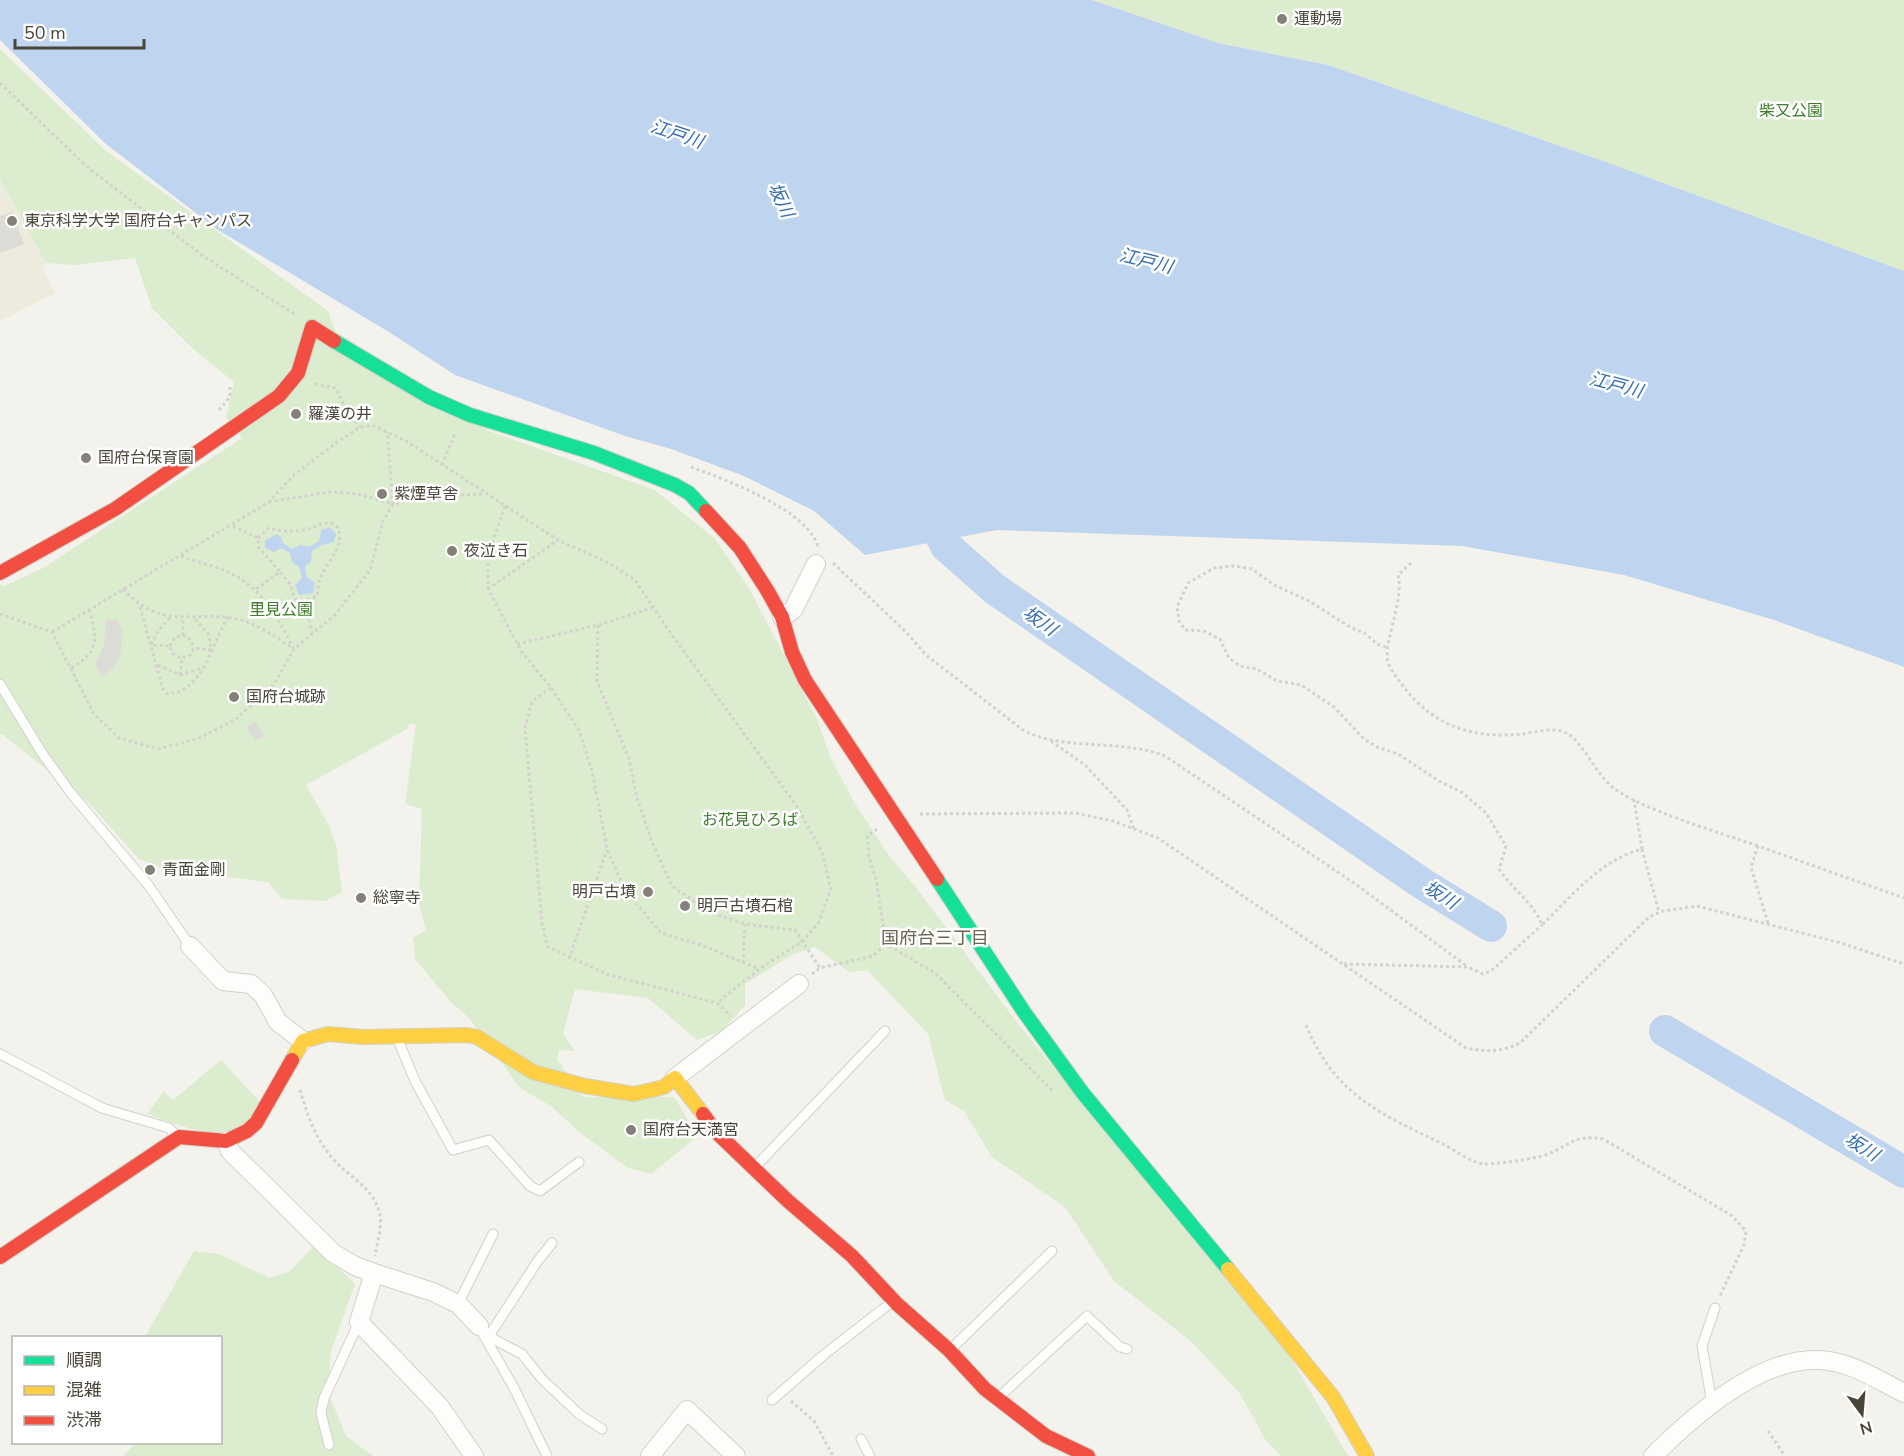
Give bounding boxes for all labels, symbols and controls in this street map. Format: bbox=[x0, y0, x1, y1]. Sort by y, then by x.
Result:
place label: 運動場 bbox=[1294, 8, 1342, 30]
scale bar bbox=[15, 12, 144, 50]
marker: 運動場 bbox=[1275, 12, 1289, 26]
text: 50 m bbox=[24, 21, 66, 45]
park label: 柴又公園 bbox=[1759, 100, 1823, 122]
water label: 江戸川 bbox=[648, 114, 708, 155]
water label: 坂川 bbox=[763, 179, 800, 223]
place label: 東京科学大学 国府台キャンパス bbox=[24, 210, 252, 232]
marker: 東京科学大学 国府台キャンパス bbox=[5, 214, 19, 228]
water label: 江戸川 bbox=[1117, 243, 1177, 280]
water label: 江戸川 bbox=[1587, 366, 1647, 404]
place label: 羅漢の井 bbox=[308, 403, 372, 425]
marker: 羅漢の井 bbox=[289, 407, 303, 421]
place label: 国府台保育園 bbox=[98, 447, 194, 469]
marker: 国府台保育園 bbox=[79, 451, 93, 465]
place label: 紫煙草舎 bbox=[394, 483, 458, 505]
marker: 紫煙草舎 bbox=[375, 487, 389, 501]
place label: 夜泣き石 bbox=[464, 540, 528, 562]
marker: 夜泣き石 bbox=[445, 544, 459, 558]
park label: 里見公園 bbox=[249, 599, 313, 621]
water label: 坂川 bbox=[1018, 601, 1063, 642]
place label: 国府台城跡 bbox=[246, 686, 326, 708]
marker: 国府台城跡 bbox=[227, 690, 241, 704]
park label: お花見ひろば bbox=[702, 809, 798, 831]
place label: 青面金剛 bbox=[162, 859, 226, 881]
marker: 青面金剛 bbox=[143, 863, 157, 877]
water label: 坂川 bbox=[1419, 875, 1464, 916]
place label: 明戸古墳 bbox=[572, 881, 636, 903]
marker: 明戸古墳 bbox=[641, 885, 655, 899]
place label: 総寧寺 bbox=[373, 887, 421, 909]
marker: 総寧寺 bbox=[354, 891, 368, 905]
place label: 明戸古墳石棺 bbox=[697, 895, 793, 917]
marker: 明戸古墳石棺 bbox=[678, 899, 692, 913]
district label: 国府台三丁目 bbox=[881, 926, 989, 950]
place label: 国府台天満宮 bbox=[643, 1119, 739, 1141]
marker: 国府台天満宮 bbox=[624, 1123, 638, 1137]
water label: 坂川 bbox=[1840, 1127, 1885, 1168]
legend bbox=[12, 1336, 222, 1444]
text: 順調 bbox=[66, 1348, 102, 1372]
text: 混雑 bbox=[66, 1378, 102, 1402]
north arrow bbox=[1832, 1384, 1892, 1444]
text: 渋滞 bbox=[66, 1408, 102, 1432]
text: N bbox=[1857, 1415, 1875, 1440]

